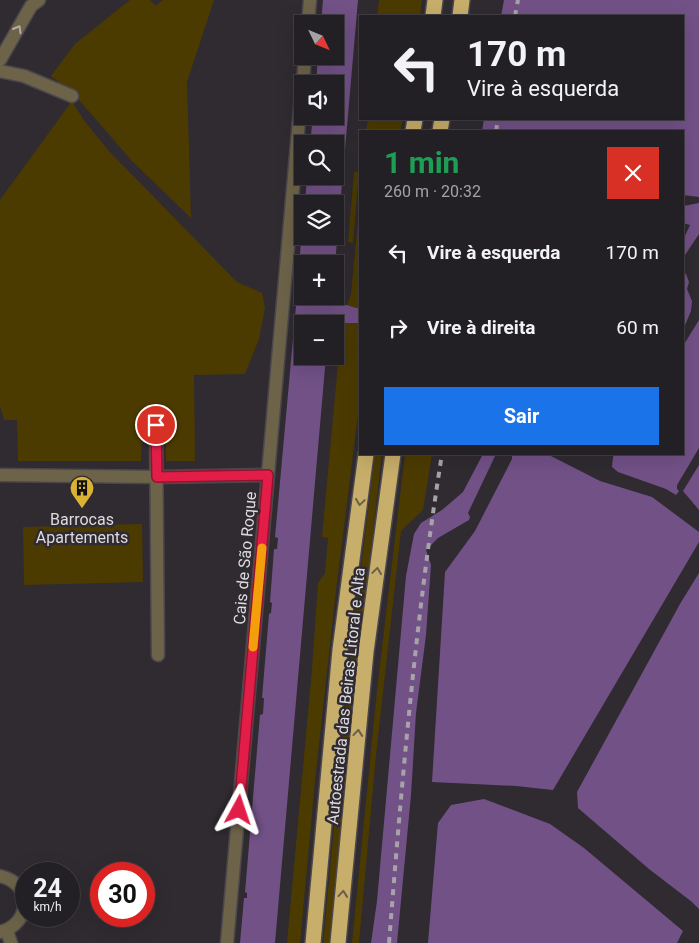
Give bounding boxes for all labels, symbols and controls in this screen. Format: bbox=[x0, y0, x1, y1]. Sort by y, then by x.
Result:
north arrow bbox=[294, 15, 344, 65]
map controls bbox=[294, 15, 344, 365]
one-way arrow bbox=[12, 25, 22, 34]
text: 170 m bbox=[467, 34, 566, 75]
icon: left bbox=[384, 35, 449, 100]
button: sound bbox=[294, 75, 344, 125]
text: Vire à esquerda bbox=[467, 76, 619, 101]
button: search bbox=[294, 135, 344, 185]
text: 1 min bbox=[384, 145, 459, 180]
button: close bbox=[607, 147, 659, 199]
text: 260 m · 20:32 bbox=[384, 182, 481, 201]
button: layers bbox=[294, 195, 344, 245]
icon: left bbox=[384, 239, 412, 267]
text: Vire à esquerda bbox=[427, 241, 560, 264]
text: 170 m bbox=[606, 241, 659, 264]
button: + bbox=[294, 255, 344, 305]
icon: right bbox=[384, 314, 412, 342]
button: − bbox=[294, 315, 344, 365]
text: Vire à direita bbox=[427, 316, 536, 339]
text: 60 m bbox=[616, 316, 659, 339]
button: Sair bbox=[384, 387, 659, 445]
pin bbox=[135, 404, 177, 446]
icon: arrive bbox=[142, 411, 170, 439]
building icon: Barrocas Apartements bbox=[69, 475, 95, 509]
street label: Cais de São Roque bbox=[230, 491, 260, 625]
one-way arrow bbox=[355, 498, 365, 506]
place label: Barrocas Apartements bbox=[36, 510, 128, 547]
street label: Autoestrada das Beiras Litoral e Alta bbox=[323, 567, 369, 825]
one-way arrow bbox=[371, 567, 382, 575]
one-way arrow bbox=[352, 728, 363, 736]
position arrow bbox=[212, 783, 264, 835]
speed limit sign: 30 bbox=[90, 862, 155, 927]
text: 24 bbox=[33, 874, 62, 903]
one-way arrow bbox=[337, 890, 348, 898]
text: km/h bbox=[33, 900, 62, 914]

